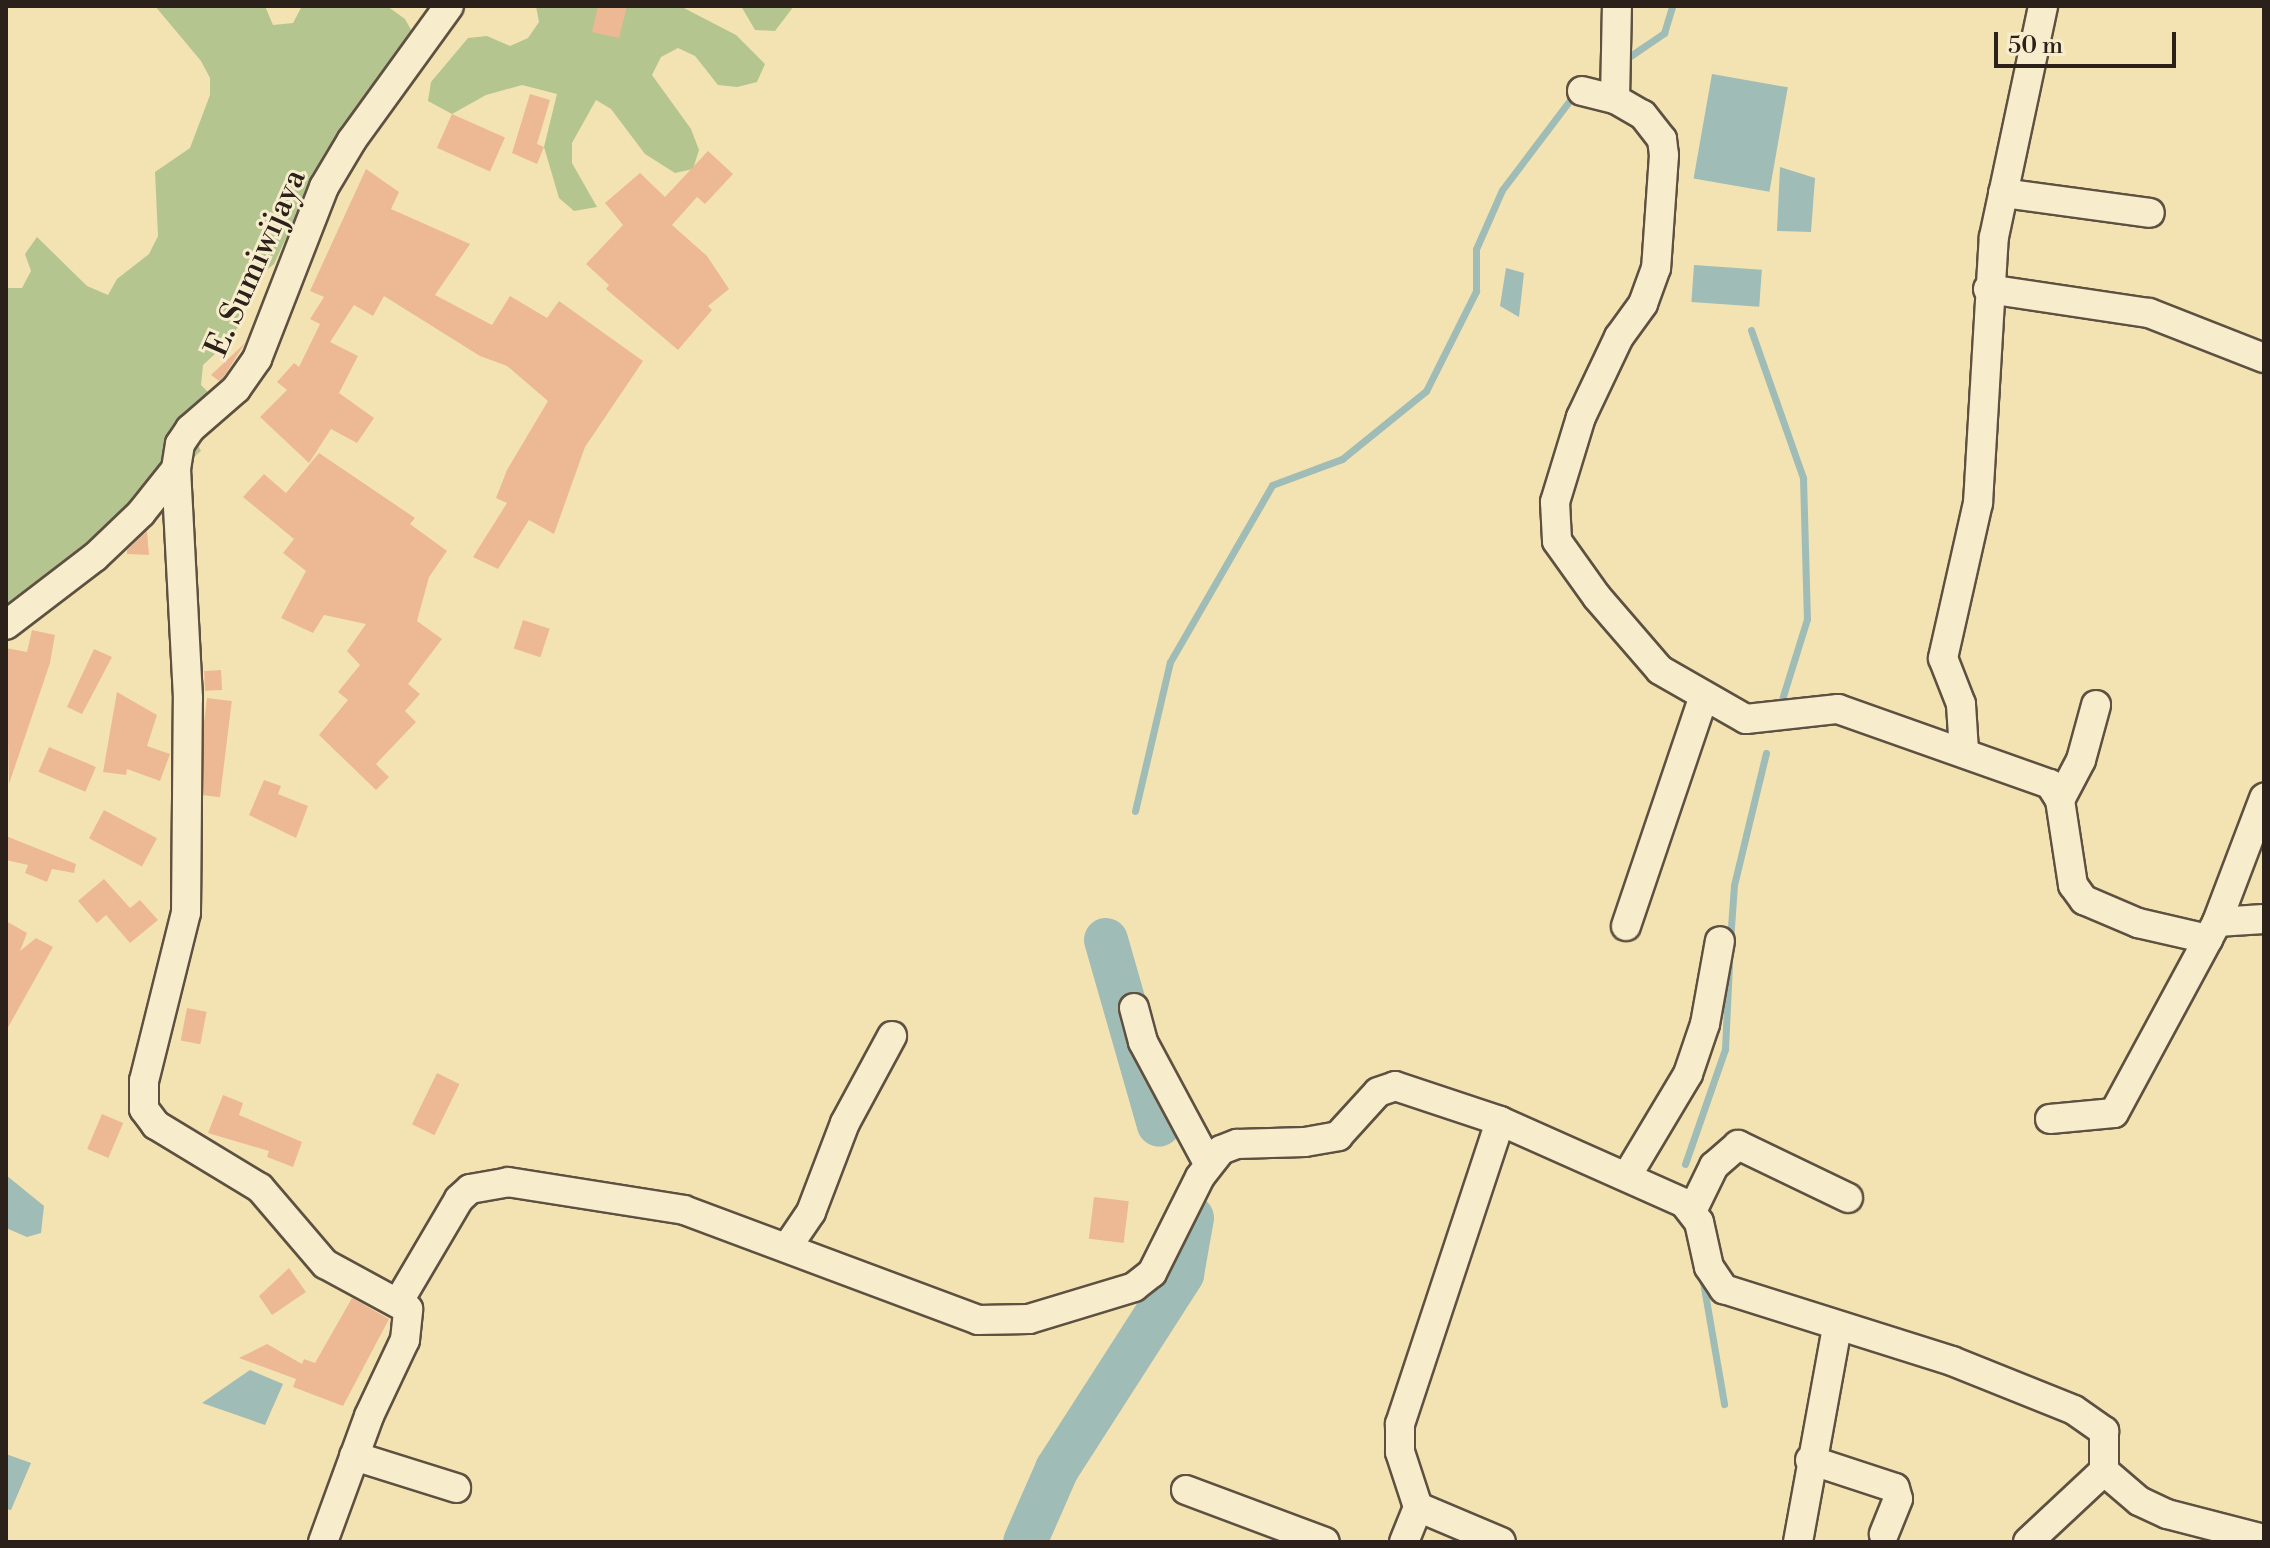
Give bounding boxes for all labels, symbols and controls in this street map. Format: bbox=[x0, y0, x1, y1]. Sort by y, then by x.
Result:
scale bar bbox=[1998, 16, 2180, 66]
text: 50 m bbox=[2008, 31, 2063, 61]
street label: E. Sumiwijaya bbox=[198, 163, 314, 363]

